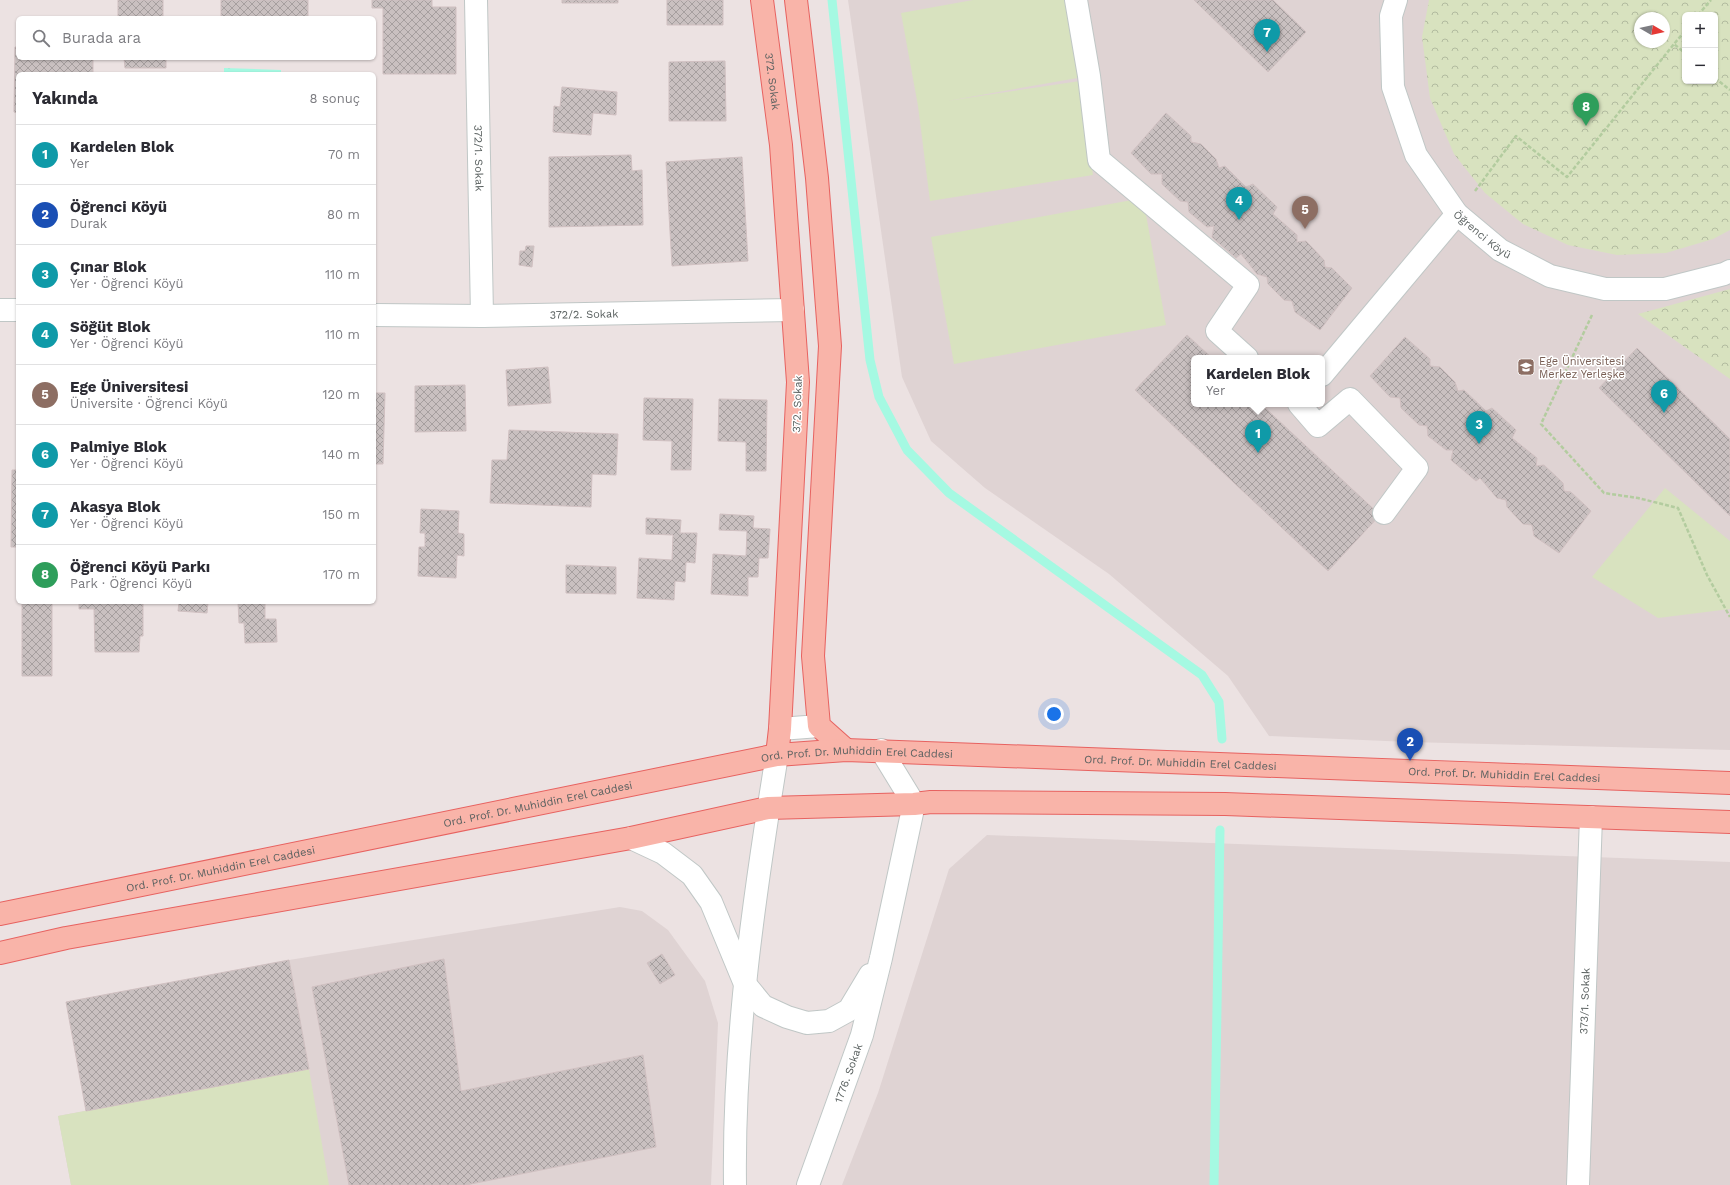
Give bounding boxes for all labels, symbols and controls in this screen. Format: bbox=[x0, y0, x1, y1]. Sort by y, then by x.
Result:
north arrow bbox=[1634, 12, 1670, 48]
map controls bbox=[1682, 12, 1718, 84]
button: + bbox=[1682, 12, 1718, 48]
search box bbox=[16, 16, 376, 60]
pin: 7 bbox=[1254, 19, 1280, 52]
icon: search bbox=[30, 27, 52, 49]
text: Burada ara bbox=[62, 29, 141, 47]
button: − bbox=[1682, 48, 1718, 84]
street label: 372. Sokak bbox=[762, 52, 782, 111]
text: Yakında bbox=[32, 88, 98, 108]
text: 8 sonuç bbox=[310, 91, 360, 106]
pin: 8 bbox=[1573, 93, 1599, 126]
street label: 372/1. Sokak bbox=[471, 125, 486, 191]
text: Kardelen Blok bbox=[70, 138, 174, 156]
text: 1 bbox=[42, 147, 48, 162]
text: 70 m bbox=[328, 147, 360, 162]
text: Yer bbox=[70, 156, 89, 171]
pin: 4 bbox=[1226, 187, 1252, 220]
pin: 5 bbox=[1292, 196, 1318, 229]
text: Öğrenci Köyü bbox=[70, 198, 167, 216]
text: 2 bbox=[41, 207, 49, 222]
text: 80 m bbox=[327, 207, 360, 222]
street label: Öğrenci Köyü bbox=[1451, 207, 1513, 262]
text: Durak bbox=[70, 216, 107, 231]
text: Çınar Blok bbox=[70, 258, 147, 276]
text: 3 bbox=[41, 267, 49, 282]
text: 110 m bbox=[325, 267, 360, 282]
text: Yer · Öğrenci Köyü bbox=[70, 276, 184, 291]
street label: 372/2. Sokak bbox=[549, 307, 619, 322]
text: Söğüt Blok bbox=[70, 318, 151, 336]
text: 4 bbox=[41, 327, 49, 342]
text: 110 m bbox=[325, 327, 360, 342]
text: Yer · Öğrenci Köyü bbox=[70, 336, 184, 351]
place label: Ege Üniversitesi Merkez Yerleşke bbox=[1539, 354, 1625, 381]
popup bbox=[1191, 355, 1325, 407]
school or university icon: Ege Üniversitesi Merkez Yerleşke bbox=[1516, 357, 1536, 377]
text: Kardelen Blok bbox=[1206, 365, 1310, 383]
street label: 372. Sokak bbox=[790, 375, 805, 433]
text: Ege Üniversitesi bbox=[70, 378, 188, 396]
pin: 6 bbox=[1651, 380, 1677, 413]
text: Yer bbox=[1206, 383, 1225, 398]
text: 5 bbox=[41, 387, 49, 402]
text: 120 m bbox=[322, 387, 360, 402]
text: Üniversite · Öğrenci Köyü bbox=[70, 396, 228, 411]
pin: 3 bbox=[1466, 411, 1492, 444]
pin: 1 bbox=[1245, 420, 1271, 453]
text: Palmiye Blok bbox=[70, 438, 167, 456]
text: 6 bbox=[41, 447, 49, 462]
text: 140 m bbox=[322, 447, 360, 462]
text: Yer · Öğrenci Köyü bbox=[70, 456, 184, 471]
text: Akasya Blok bbox=[70, 498, 161, 516]
text: 7 bbox=[41, 507, 49, 522]
text: 150 m bbox=[322, 507, 360, 522]
text: Yer · Öğrenci Köyü bbox=[70, 516, 184, 531]
text: Öğrenci Köyü Parkı bbox=[70, 558, 210, 576]
text: 8 bbox=[41, 567, 49, 582]
text: 170 m bbox=[323, 567, 360, 582]
text: Park · Öğrenci Köyü bbox=[70, 576, 192, 591]
your location bbox=[1044, 704, 1064, 724]
pin: 2 bbox=[1397, 728, 1423, 761]
street label: Ord. Prof. Dr. Muhiddin Erel Caddesi bbox=[760, 744, 953, 765]
street label: Ord. Prof. Dr. Muhiddin Erel Caddesi bbox=[1084, 753, 1277, 773]
street label: Ord. Prof. Dr. Muhiddin Erel Caddesi bbox=[1408, 765, 1601, 785]
street label: Ord. Prof. Dr. Muhiddin Erel Caddesi bbox=[442, 779, 634, 830]
street label: Ord. Prof. Dr. Muhiddin Erel Caddesi bbox=[125, 844, 316, 895]
street label: 373/1. Sokak bbox=[1577, 968, 1593, 1035]
street label: 1776. Sokak bbox=[832, 1042, 865, 1105]

